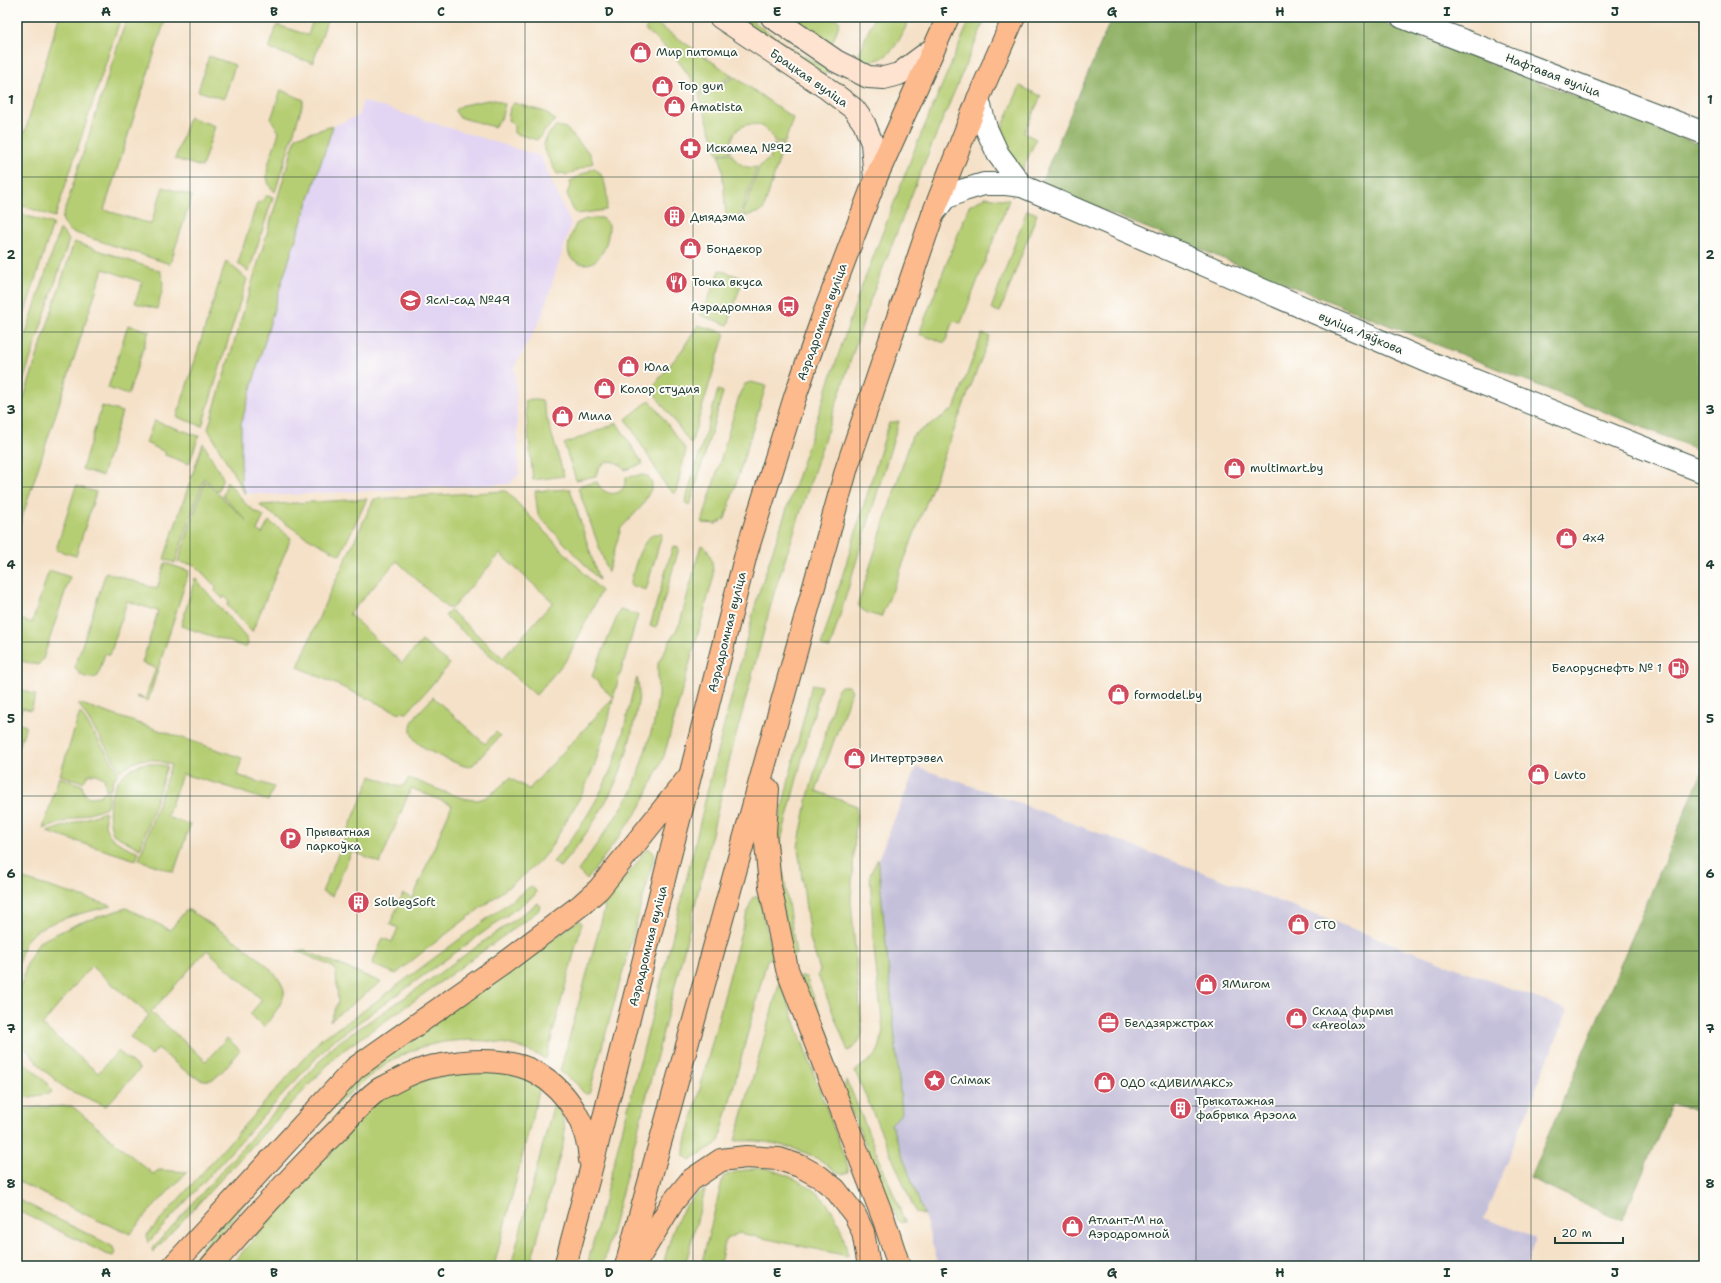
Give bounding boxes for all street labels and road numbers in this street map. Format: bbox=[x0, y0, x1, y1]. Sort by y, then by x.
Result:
street label: Брацкая вуліца bbox=[767, 45, 852, 111]
street label: Нафтавая вуліца bbox=[1503, 49, 1603, 101]
street label: Аэрадромная вуліца bbox=[793, 261, 851, 383]
street label: вуліца Ляўкова bbox=[1316, 308, 1406, 358]
street label: Аэрадромная вуліца bbox=[704, 570, 750, 694]
street label: Аэрадромная вуліца bbox=[625, 884, 671, 1008]

